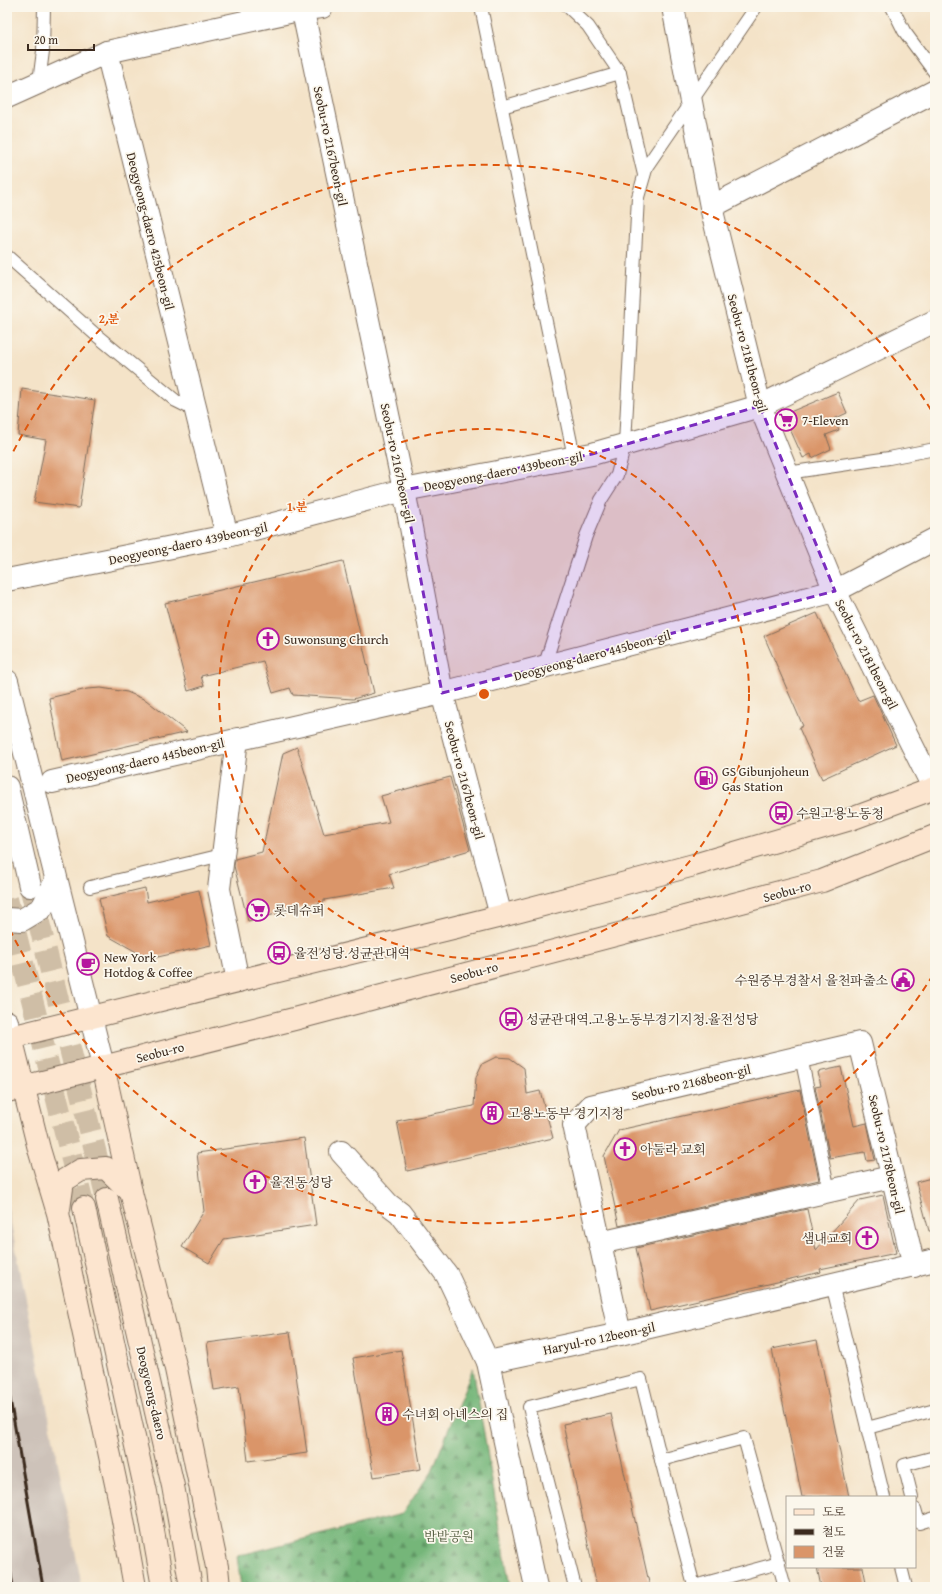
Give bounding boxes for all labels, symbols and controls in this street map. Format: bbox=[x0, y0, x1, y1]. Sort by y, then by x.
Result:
scale bar bbox=[28, 26, 94, 52]
text: 20 m bbox=[34, 31, 58, 48]
street label: Seobu-ro 2167beon-gil bbox=[309, 84, 353, 208]
street label: Deogyeong-daero 425beon-gil bbox=[122, 150, 179, 312]
street label: Seobu-ro 2181beon-gil bbox=[723, 292, 773, 415]
text: 2 분 bbox=[99, 310, 120, 327]
street label: Seobu-ro 2167beon-gil bbox=[376, 401, 420, 525]
supermarket icon: 7-Eleven bbox=[773, 407, 799, 433]
place label: 7-Eleven bbox=[802, 411, 849, 430]
street label: Deogyeong-daero 439beon-gil bbox=[422, 447, 585, 496]
text: 1 분 bbox=[287, 498, 308, 515]
street label: Deogyeong-daero 439beon-gil bbox=[107, 517, 270, 570]
street label: Seobu-ro 2181beon-gil bbox=[830, 596, 903, 713]
street label: Deogyeong-daero 445beon-gil bbox=[511, 625, 673, 686]
church icon: Suwonsung Church bbox=[255, 626, 281, 652]
place label: Suwonsung Church bbox=[284, 630, 389, 649]
centre of rings bbox=[477, 687, 491, 701]
street label: Seobu-ro 2167beon-gil bbox=[440, 719, 490, 842]
street label: Deogyeong-daero 445beon-gil bbox=[64, 733, 226, 788]
place label: GS Gibunjoheun Gas Station bbox=[722, 762, 810, 796]
fuel station icon: GS Gibunjoheun Gas Station bbox=[693, 765, 719, 791]
bus stop icon: 수원고용노동청 bbox=[768, 800, 794, 826]
place label: 수원고용노동청 bbox=[796, 804, 884, 823]
street label: Seobu-ro bbox=[761, 876, 814, 907]
supermarket icon: 롯데슈퍼 bbox=[245, 897, 271, 923]
place label: 롯데슈퍼 bbox=[274, 901, 324, 920]
bus stop icon: 율전성당.성균관대역 bbox=[266, 940, 292, 966]
place label: 율전성당.성균관대역 bbox=[294, 944, 410, 963]
place label: New York Hotdog & Coffee bbox=[104, 948, 193, 982]
cafe icon: New York Hotdog & Coffee bbox=[75, 951, 101, 977]
street label: Seobu-ro bbox=[448, 957, 501, 988]
public building icon: 수원중부경찰서 율천파출소 bbox=[890, 967, 916, 993]
place label: 수원중부경찰서 율천파출소 bbox=[734, 971, 888, 990]
bus stop icon: 성균관대역.고용노동부경기지청.율전성당 bbox=[498, 1006, 524, 1032]
place label: 성균관대역.고용노동부경기지청.율전성당 bbox=[526, 1010, 759, 1029]
street label: Seobu-ro bbox=[134, 1037, 187, 1068]
street label: Seobu-ro 2168beon-gil bbox=[630, 1059, 753, 1105]
street label: Seobu-ro 2178beon-gil bbox=[864, 1093, 910, 1216]
building icon: 고용노동부 경기지청 bbox=[479, 1100, 505, 1126]
place label: 고용노동부 경기지청 bbox=[508, 1104, 624, 1123]
church icon: 아둘라 교회 bbox=[612, 1136, 638, 1162]
place label: 아둘라 교회 bbox=[640, 1140, 706, 1159]
church icon: 율전동성당 bbox=[242, 1169, 268, 1195]
place label: 율전동성당 bbox=[270, 1173, 333, 1192]
church icon: 샘내교회 bbox=[854, 1225, 880, 1251]
place label: 샘내교회 bbox=[802, 1229, 852, 1248]
street label: Haryul-ro 12beon-gil bbox=[541, 1317, 657, 1360]
street label: Deogyeong-daero bbox=[132, 1345, 172, 1442]
building icon: 수녀회 아녜스의 집 bbox=[374, 1401, 400, 1427]
place label: 수녀회 아녜스의 집 bbox=[402, 1405, 508, 1424]
legend bbox=[786, 1496, 916, 1568]
text: 도로 bbox=[822, 1503, 846, 1520]
text: 철도 bbox=[822, 1523, 846, 1540]
park label: 밤밭공원 bbox=[424, 1527, 474, 1546]
text: 건물 bbox=[822, 1543, 846, 1560]

